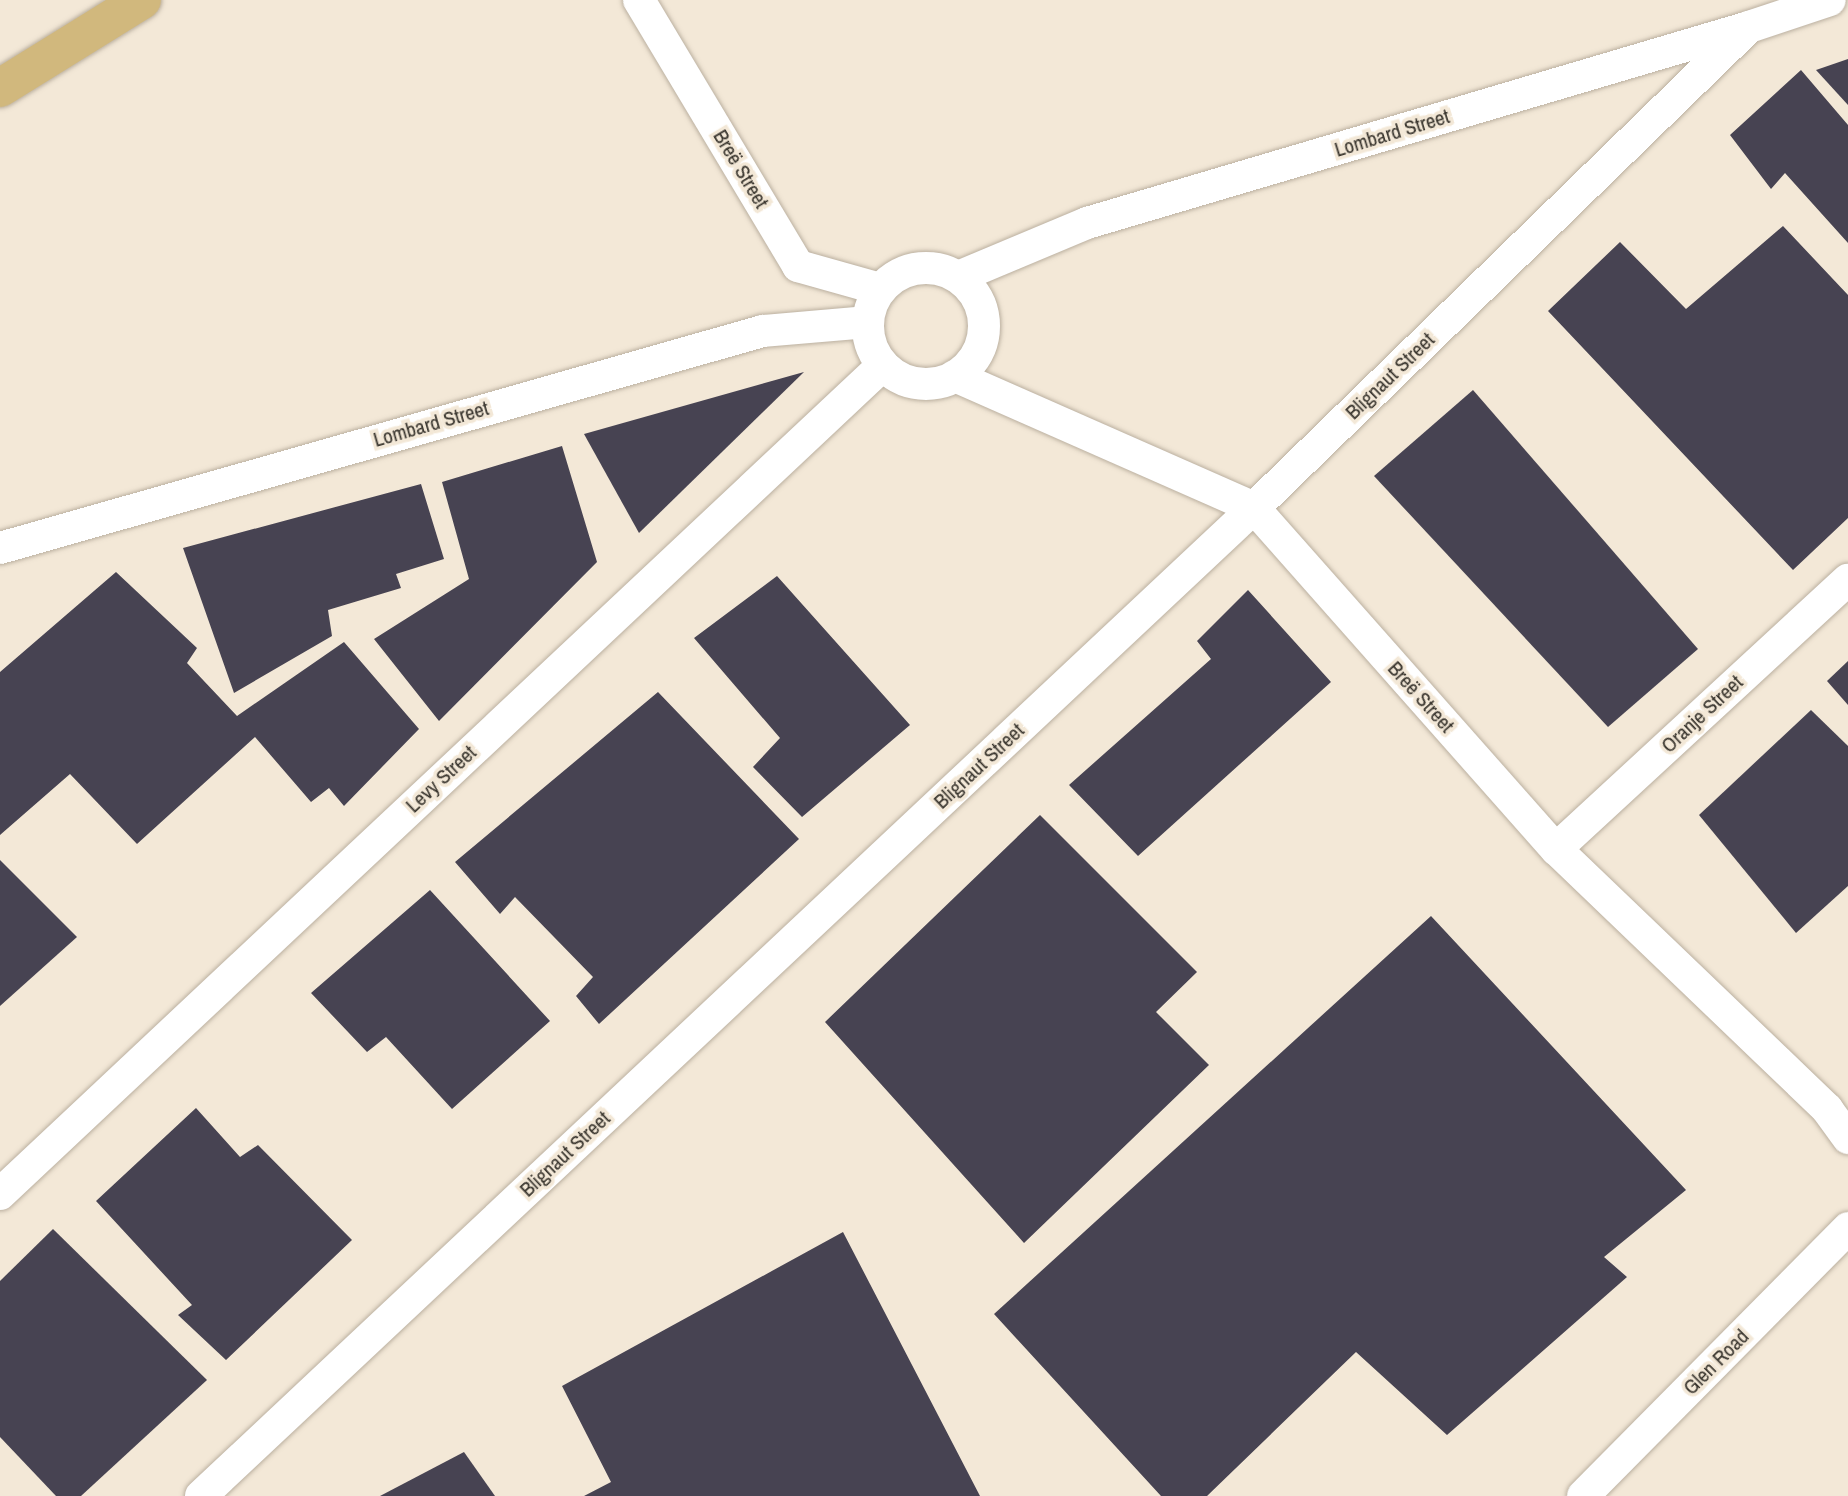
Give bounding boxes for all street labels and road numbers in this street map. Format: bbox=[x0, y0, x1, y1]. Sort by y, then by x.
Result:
street label: Lombard Street bbox=[1332, 104, 1452, 162]
street label: Breë Street bbox=[708, 125, 774, 213]
street label: Blignaut Street bbox=[1340, 327, 1440, 425]
street label: Lombard Street bbox=[370, 396, 492, 452]
street label: Breë Street bbox=[1382, 656, 1460, 738]
street label: Oranje Street bbox=[1656, 670, 1748, 758]
street label: Blignaut Street bbox=[929, 718, 1029, 814]
street label: Levy Street bbox=[401, 740, 481, 818]
street label: Blignaut Street bbox=[515, 1106, 615, 1202]
street label: Glen Road bbox=[1678, 1324, 1754, 1400]

